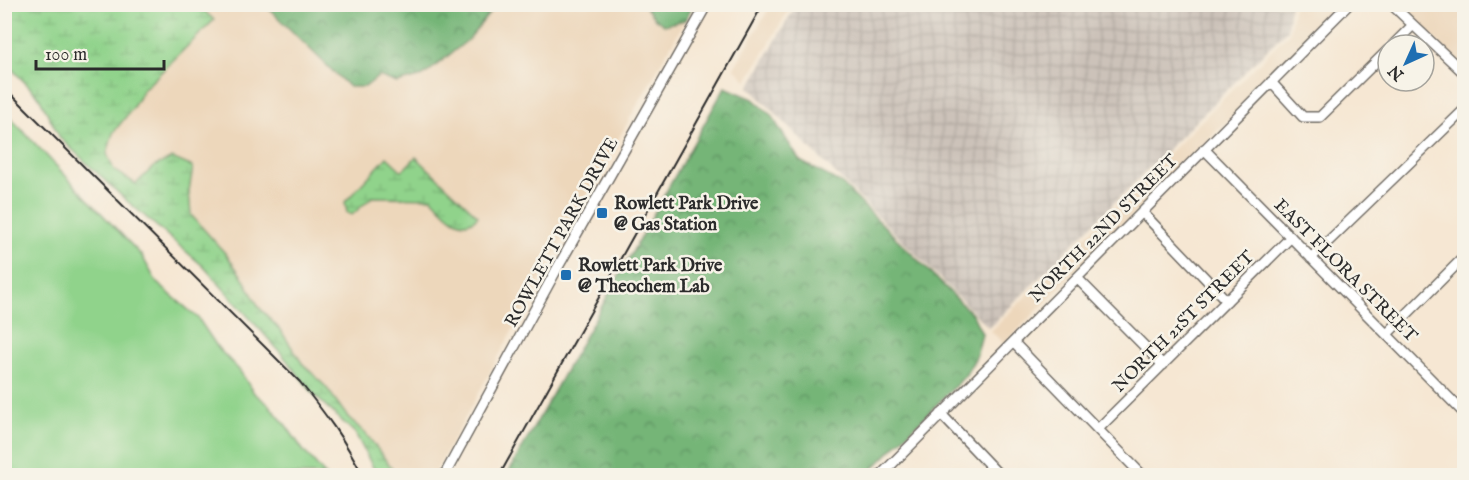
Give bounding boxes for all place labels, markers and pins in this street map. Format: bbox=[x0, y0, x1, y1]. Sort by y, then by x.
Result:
place label: Rowlett Park Drive @ Gas Station bbox=[614, 193, 759, 237]
marker: Rowlett Park Drive @ Gas Station bbox=[595, 206, 609, 220]
place label: Rowlett Park Drive @ Theochem Lab bbox=[578, 255, 723, 299]
marker: Rowlett Park Drive @ Theochem Lab bbox=[559, 268, 573, 282]

